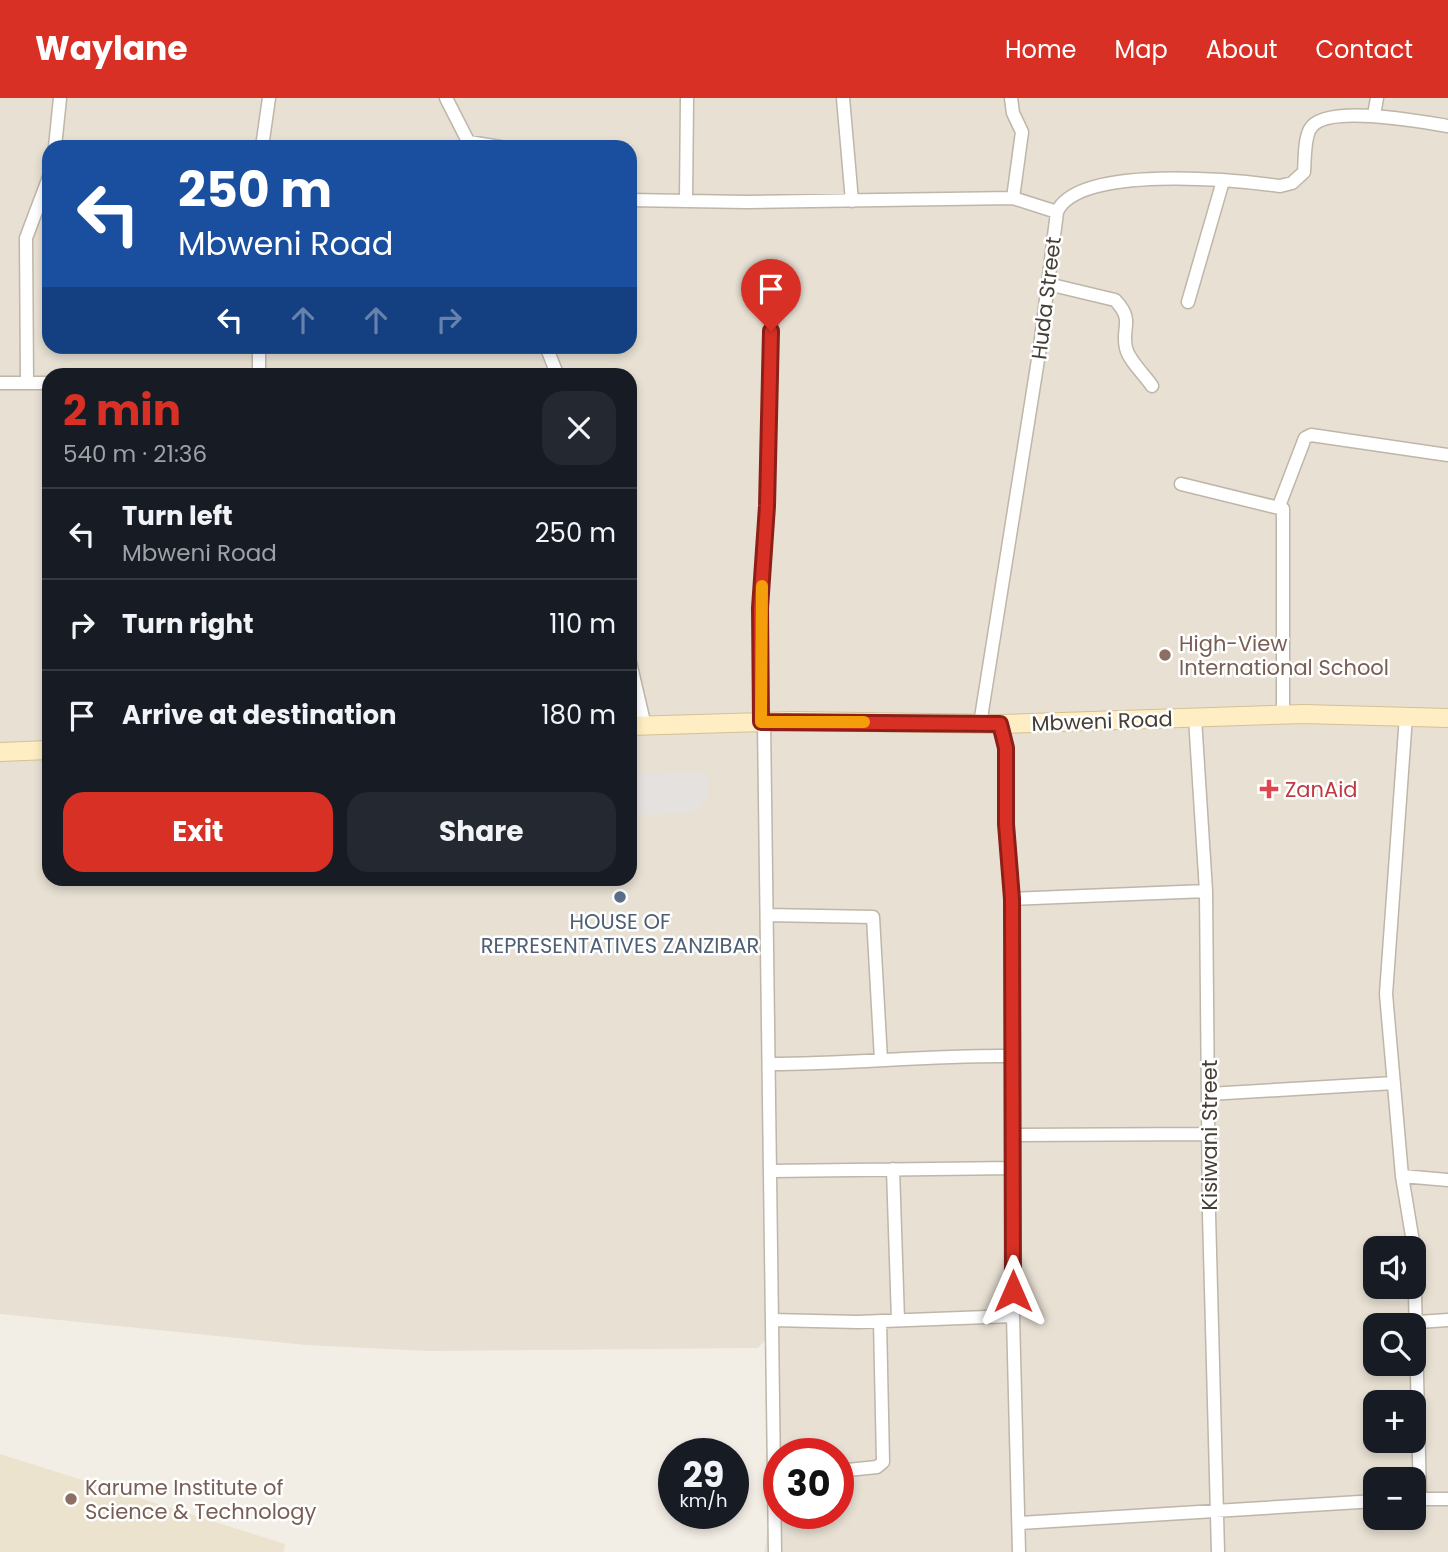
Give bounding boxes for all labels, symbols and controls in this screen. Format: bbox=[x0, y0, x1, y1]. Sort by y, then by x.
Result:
text: Waylane bbox=[35, 25, 188, 72]
text: Home bbox=[1005, 33, 1077, 66]
text: Map bbox=[1115, 33, 1168, 66]
text: About bbox=[1206, 33, 1277, 66]
text: Contact bbox=[1315, 33, 1413, 66]
text: 250 m bbox=[178, 156, 332, 224]
icon: left bbox=[63, 168, 154, 259]
text: Mbweni Road bbox=[178, 221, 393, 266]
street label: Huda Street bbox=[1024, 235, 1068, 361]
pin bbox=[741, 259, 801, 331]
icon: arrive bbox=[752, 270, 790, 308]
icon: left bbox=[211, 301, 249, 339]
icon: ahead bbox=[284, 301, 322, 339]
icon: ahead bbox=[357, 301, 395, 339]
icon: right bbox=[430, 301, 468, 339]
text: 2 min bbox=[63, 381, 181, 440]
button: close bbox=[542, 391, 616, 465]
text: 540 m · 21:36 bbox=[63, 438, 207, 470]
text: Turn left bbox=[122, 498, 233, 534]
icon: left bbox=[63, 515, 101, 553]
text: 250 m bbox=[535, 515, 616, 551]
text: Mbweni Road bbox=[122, 537, 277, 569]
icon: right bbox=[63, 606, 101, 644]
text: Turn right bbox=[122, 606, 254, 642]
text: 110 m bbox=[549, 606, 616, 642]
place label: High-View International School bbox=[1179, 629, 1389, 682]
marker: High-View International School bbox=[1157, 647, 1173, 663]
icon: arrive bbox=[63, 697, 101, 735]
text: Arrive at destination bbox=[122, 697, 397, 733]
text: 180 m bbox=[541, 697, 616, 733]
street label: Mbweni Road bbox=[1031, 704, 1173, 738]
place label: ZanAid bbox=[1285, 775, 1358, 804]
marker: ZanAid bbox=[1259, 779, 1279, 799]
button: Exit bbox=[63, 792, 333, 872]
button: Share bbox=[347, 792, 616, 872]
marker: HOUSE OF REPRESENTATIVES ZANZIBAR bbox=[612, 889, 628, 905]
place label: HOUSE OF REPRESENTATIVES ZANZIBAR bbox=[481, 907, 759, 960]
street label: Kisiwani Street bbox=[1195, 1060, 1224, 1211]
map controls bbox=[1363, 1236, 1426, 1530]
button: sound bbox=[1363, 1236, 1426, 1299]
position arrow bbox=[976, 1254, 1050, 1328]
button: search bbox=[1363, 1313, 1426, 1376]
button: + bbox=[1363, 1390, 1426, 1453]
speed limit sign: 30 bbox=[763, 1438, 854, 1529]
text: 29 bbox=[683, 1450, 724, 1499]
button: − bbox=[1363, 1467, 1426, 1530]
place label: Karume Institute of Science & Technology bbox=[85, 1473, 316, 1526]
text: km/h bbox=[680, 1488, 727, 1513]
marker: Karume Institute of Science & Technology bbox=[63, 1491, 79, 1507]

